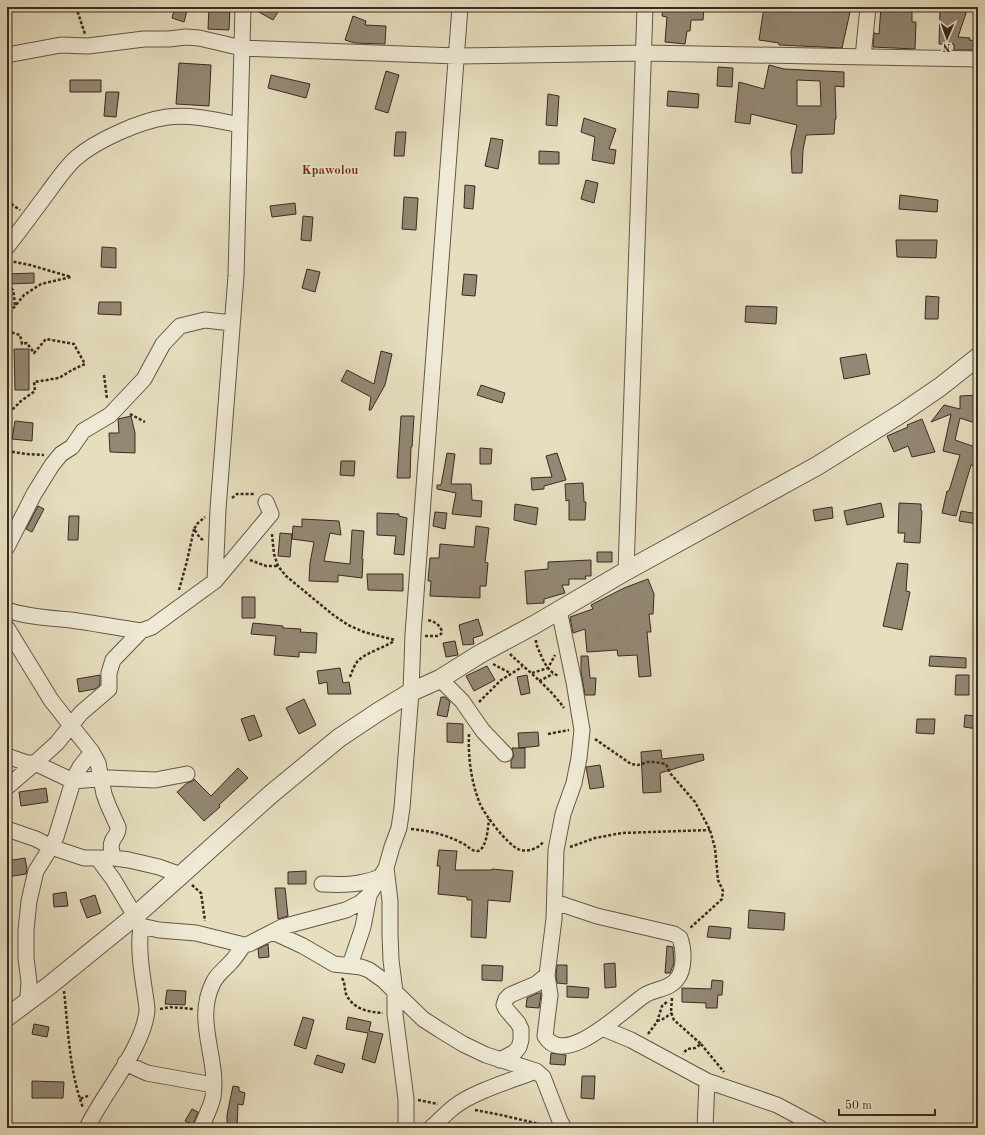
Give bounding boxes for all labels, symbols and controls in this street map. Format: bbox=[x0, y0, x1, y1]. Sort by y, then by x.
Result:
north arrow bbox=[927, 18, 967, 58]
text: N bbox=[942, 41, 951, 52]
district label: Kpawolou bbox=[302, 164, 359, 177]
scale bar bbox=[839, 1091, 935, 1117]
text: 50 m bbox=[845, 1099, 872, 1112]

